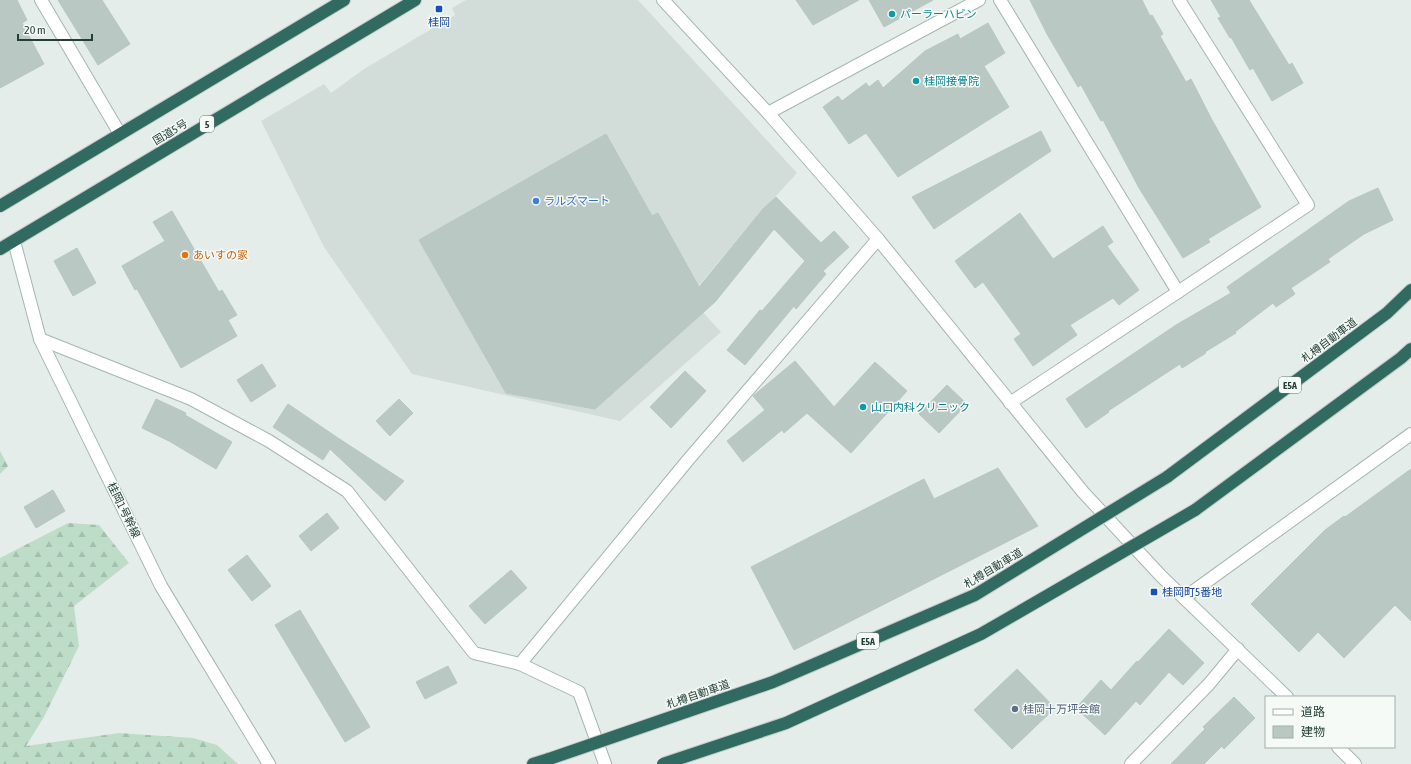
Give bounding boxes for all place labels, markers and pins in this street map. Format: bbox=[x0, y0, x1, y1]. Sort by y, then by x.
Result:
marker: 桂岡 bbox=[434, 4, 444, 14]
place label: パーラーハビン bbox=[900, 8, 977, 20]
marker: パーラーハビン bbox=[887, 9, 897, 19]
place label: 桂岡 bbox=[428, 16, 450, 28]
place label: 桂岡接骨院 bbox=[924, 75, 979, 87]
marker: 桂岡接骨院 bbox=[911, 76, 921, 86]
place label: ラルズマート bbox=[544, 195, 610, 207]
marker: ラルズマート bbox=[531, 196, 541, 206]
place label: あいすの家 bbox=[193, 249, 248, 261]
marker: あいすの家 bbox=[180, 250, 190, 260]
place label: 山口内科クリニック bbox=[871, 401, 970, 413]
marker: 山口内科クリニック bbox=[858, 402, 868, 412]
place label: 桂岡町5番地 bbox=[1162, 586, 1222, 598]
marker: 桂岡町5番地 bbox=[1149, 587, 1159, 597]
place label: 桂岡十万坪会館 bbox=[1023, 703, 1100, 715]
marker: 桂岡十万坪会館 bbox=[1010, 704, 1020, 714]

